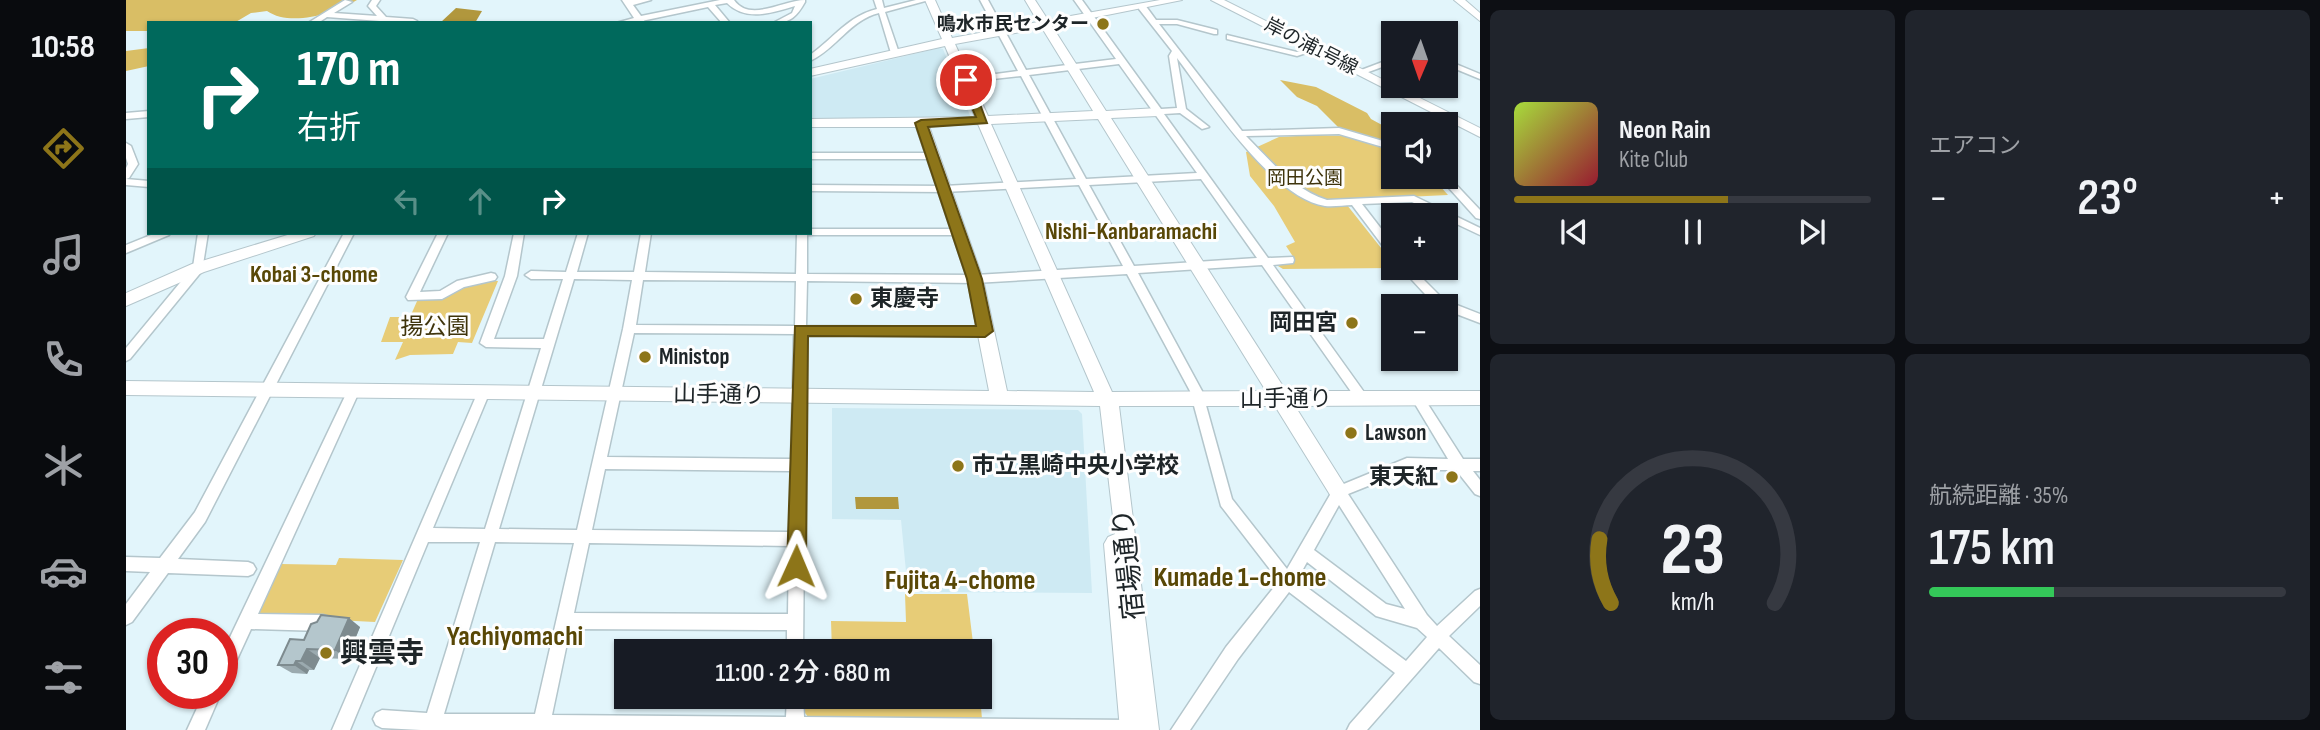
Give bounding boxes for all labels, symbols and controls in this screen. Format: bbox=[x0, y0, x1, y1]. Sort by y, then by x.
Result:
place label: 鳴水市民センター bbox=[937, 13, 1089, 36]
street label: 岸の浦1号線 bbox=[1260, 14, 1362, 80]
marker: 鳴水市民センター bbox=[1095, 16, 1111, 32]
north arrow bbox=[1381, 21, 1458, 98]
map controls bbox=[1381, 21, 1458, 371]
text: 10:58 bbox=[31, 28, 95, 67]
text: 170 m bbox=[297, 41, 401, 100]
icon: right bbox=[182, 49, 273, 140]
pin bbox=[936, 50, 996, 110]
icon: arrive bbox=[947, 61, 985, 99]
text: 右折 bbox=[297, 109, 361, 148]
button: sound bbox=[1381, 112, 1458, 189]
text: Neon Rain bbox=[1619, 115, 1711, 146]
icon: directions bbox=[39, 124, 88, 173]
text: エアコン bbox=[1929, 132, 2021, 160]
text: Kite Club bbox=[1619, 146, 1688, 174]
park label: 岡田公園 bbox=[1267, 167, 1343, 190]
text: 23° bbox=[2077, 167, 2138, 230]
text: − bbox=[1929, 176, 1948, 221]
text: + bbox=[2267, 176, 2286, 221]
icon: left bbox=[388, 182, 426, 220]
icon: ahead bbox=[461, 182, 499, 220]
icon: right bbox=[534, 182, 572, 220]
button: + bbox=[1381, 203, 1458, 280]
icon: previous bbox=[1555, 213, 1593, 251]
icon: pause bbox=[1674, 213, 1712, 251]
icon: next bbox=[1793, 213, 1831, 251]
district label: Nishi-Kanbaramachi bbox=[1045, 217, 1217, 246]
icon: music bbox=[39, 230, 88, 279]
district label: Kobai 3-chome bbox=[250, 260, 378, 289]
place label: 東慶寺 bbox=[870, 285, 939, 313]
marker: 東慶寺 bbox=[848, 291, 864, 307]
button: − bbox=[1381, 294, 1458, 371]
place label: 岡田宮 bbox=[1269, 309, 1338, 337]
park label: 揚公園 bbox=[401, 313, 470, 341]
marker: 岡田宮 bbox=[1344, 315, 1360, 331]
icon: phone bbox=[39, 335, 88, 384]
place label: Ministop bbox=[659, 343, 729, 371]
marker: Ministop bbox=[637, 349, 653, 365]
street label: 山手通り bbox=[673, 380, 765, 410]
street label: 山手通り bbox=[1240, 385, 1332, 413]
place label: Lawson bbox=[1365, 419, 1426, 447]
marker: Lawson bbox=[1343, 425, 1359, 441]
icon: climate bbox=[39, 441, 88, 490]
place label: 市立黒崎中央小学校 bbox=[972, 452, 1179, 480]
marker: 市立黒崎中央小学校 bbox=[950, 458, 966, 474]
place label: 東天紅 bbox=[1369, 463, 1438, 491]
marker: 東天紅 bbox=[1444, 469, 1460, 485]
text: 航続距離 · 35% bbox=[1929, 482, 2068, 510]
street label: 宿場通り bbox=[1107, 507, 1151, 621]
text: 23 bbox=[1660, 507, 1725, 595]
text: 175 km bbox=[1929, 517, 2055, 580]
position arrow bbox=[759, 529, 833, 603]
icon: car bbox=[39, 547, 88, 596]
district label: Kumade 1-chome bbox=[1154, 561, 1326, 594]
district label: Fujita 4-chome bbox=[885, 564, 1035, 597]
text: km/h bbox=[1671, 587, 1714, 618]
speed limit sign: 30 bbox=[147, 618, 238, 709]
district label: Yachiyomachi bbox=[447, 620, 583, 653]
place label: 興雲寺 bbox=[340, 637, 424, 670]
marker: 興雲寺 bbox=[318, 645, 334, 661]
icon: filters bbox=[39, 653, 88, 702]
text: 11:00 · 2 分 · 680 m bbox=[716, 658, 890, 689]

